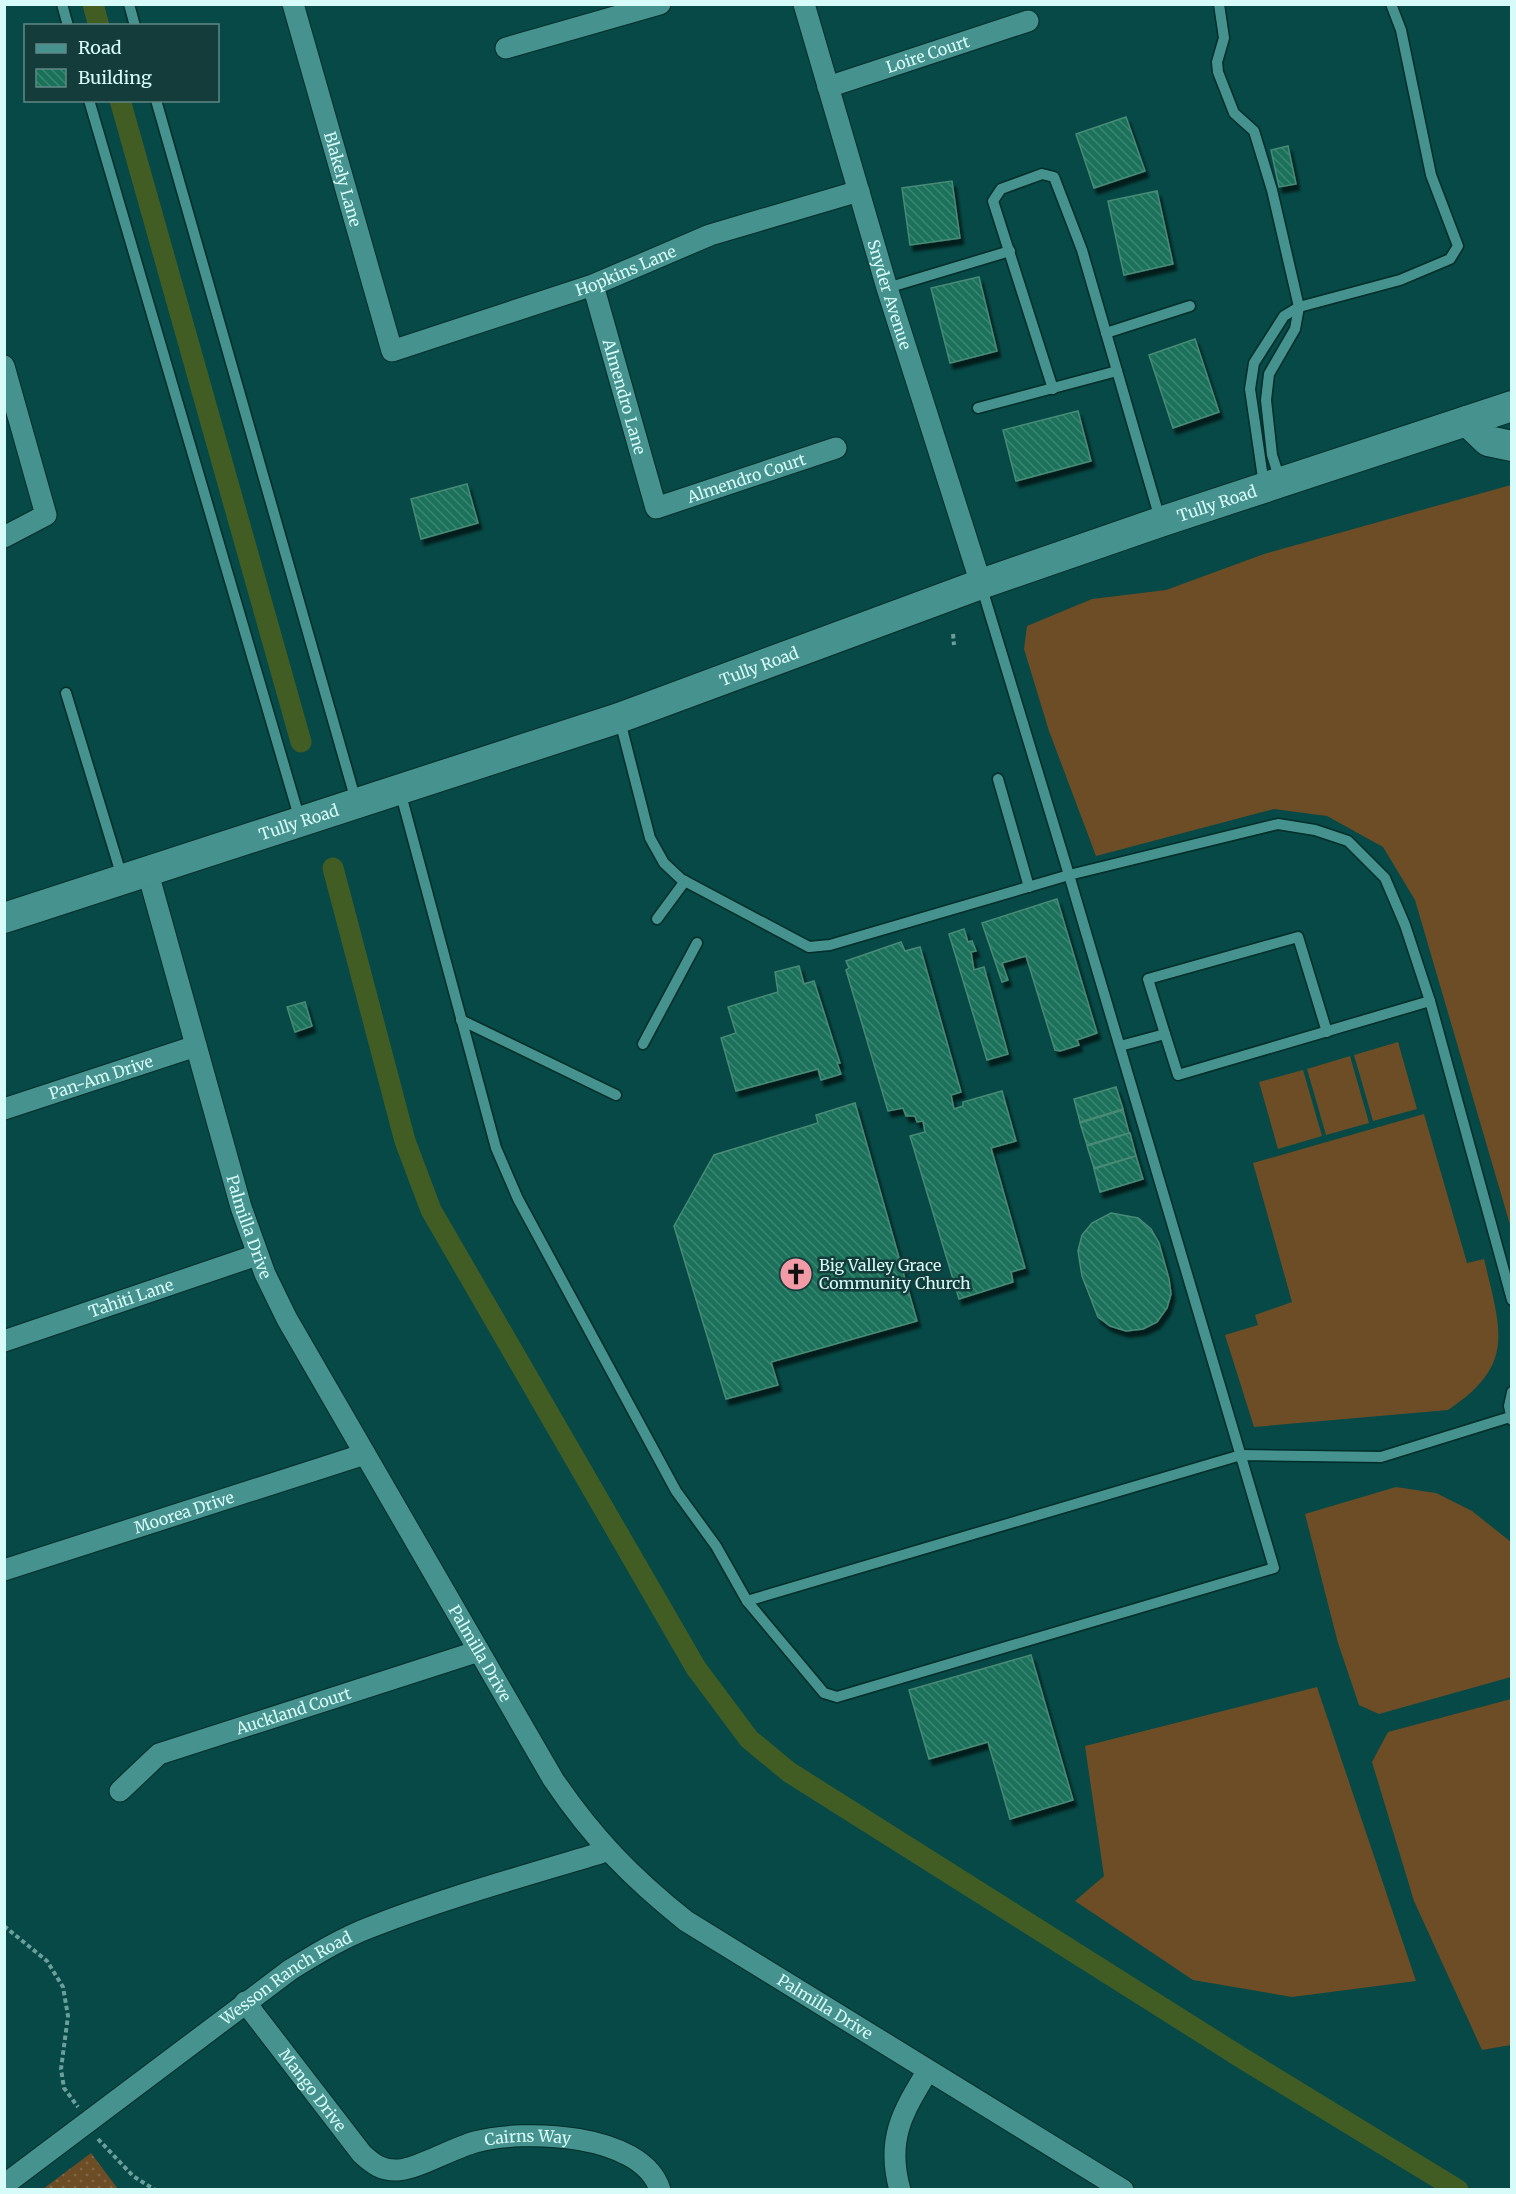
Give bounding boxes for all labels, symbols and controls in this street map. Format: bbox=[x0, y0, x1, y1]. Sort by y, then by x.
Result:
legend bbox=[24, 24, 219, 102]
street label: Loire Court bbox=[883, 31, 973, 77]
text: Road bbox=[78, 36, 122, 59]
text: Building bbox=[78, 66, 152, 89]
street label: Blakely Lane bbox=[320, 129, 366, 229]
street label: Snyder Avenue bbox=[863, 237, 916, 352]
street label: Hopkins Lane bbox=[573, 241, 679, 300]
street label: Almendro Lane bbox=[598, 336, 650, 457]
street label: Almendro Court bbox=[683, 449, 809, 507]
street label: Tully Road bbox=[1174, 481, 1260, 526]
street label: Tully Road bbox=[717, 642, 802, 690]
street label: Tully Road bbox=[256, 800, 342, 844]
street label: Pan-Am Drive bbox=[46, 1051, 156, 1104]
street label: Palmilla Drive bbox=[223, 1172, 276, 1282]
place label: Big Valley Grace Community Church bbox=[819, 1255, 971, 1293]
church icon: Big Valley Grace Community Church bbox=[778, 1256, 814, 1292]
street label: Tahiti Lane bbox=[86, 1274, 176, 1322]
street label: Moorea Drive bbox=[131, 1487, 236, 1538]
street label: Palmilla Drive bbox=[444, 1601, 516, 1705]
street label: Auckland Court bbox=[232, 1683, 354, 1739]
street label: Wesson Ranch Road bbox=[215, 1927, 355, 2030]
street label: Palmilla Drive bbox=[774, 1970, 877, 2044]
street label: Mango Drive bbox=[275, 2045, 351, 2135]
street label: Cairns Way bbox=[483, 2126, 573, 2150]

